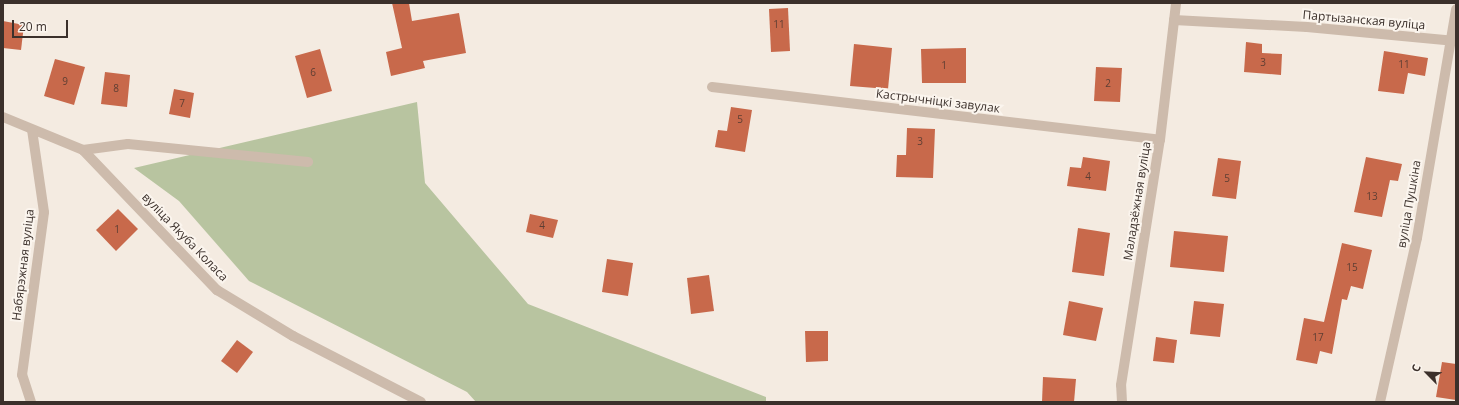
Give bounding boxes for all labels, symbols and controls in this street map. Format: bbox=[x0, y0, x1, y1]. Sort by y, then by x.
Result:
street label: Партызанская вуліца bbox=[1302, 7, 1426, 33]
scale bar bbox=[14, 12, 70, 38]
text: 20 m bbox=[19, 18, 47, 35]
house number: 11 bbox=[773, 19, 785, 31]
house number: 3 bbox=[1260, 57, 1266, 69]
house number: 11 bbox=[1398, 59, 1410, 71]
house number: 1 bbox=[941, 60, 947, 72]
house number: 6 bbox=[310, 67, 316, 79]
house number: 9 bbox=[62, 76, 68, 88]
house number: 2 bbox=[1105, 78, 1111, 90]
house number: 8 bbox=[113, 83, 119, 95]
street label: Кастрычніцкі завулак bbox=[875, 86, 1001, 116]
house number: 7 bbox=[179, 98, 185, 110]
house number: 5 bbox=[737, 114, 743, 126]
house number: 3 bbox=[917, 136, 923, 148]
street label: Маладзёжная вуліца bbox=[1120, 140, 1154, 262]
street label: вуліца Пушкіна bbox=[1394, 159, 1424, 249]
house number: 4 bbox=[1085, 171, 1091, 183]
house number: 5 bbox=[1224, 173, 1230, 185]
street label: вуліца Якуба Коласа bbox=[139, 190, 231, 284]
house number: 13 bbox=[1366, 191, 1378, 203]
street label: Набярэжная вуліца bbox=[9, 208, 37, 322]
house number: 4 bbox=[539, 220, 545, 232]
house number: 1 bbox=[114, 224, 120, 236]
house number: 15 bbox=[1346, 262, 1358, 274]
house number: 17 bbox=[1312, 332, 1324, 344]
north arrow bbox=[1407, 353, 1447, 393]
text: С bbox=[1407, 362, 1424, 374]

